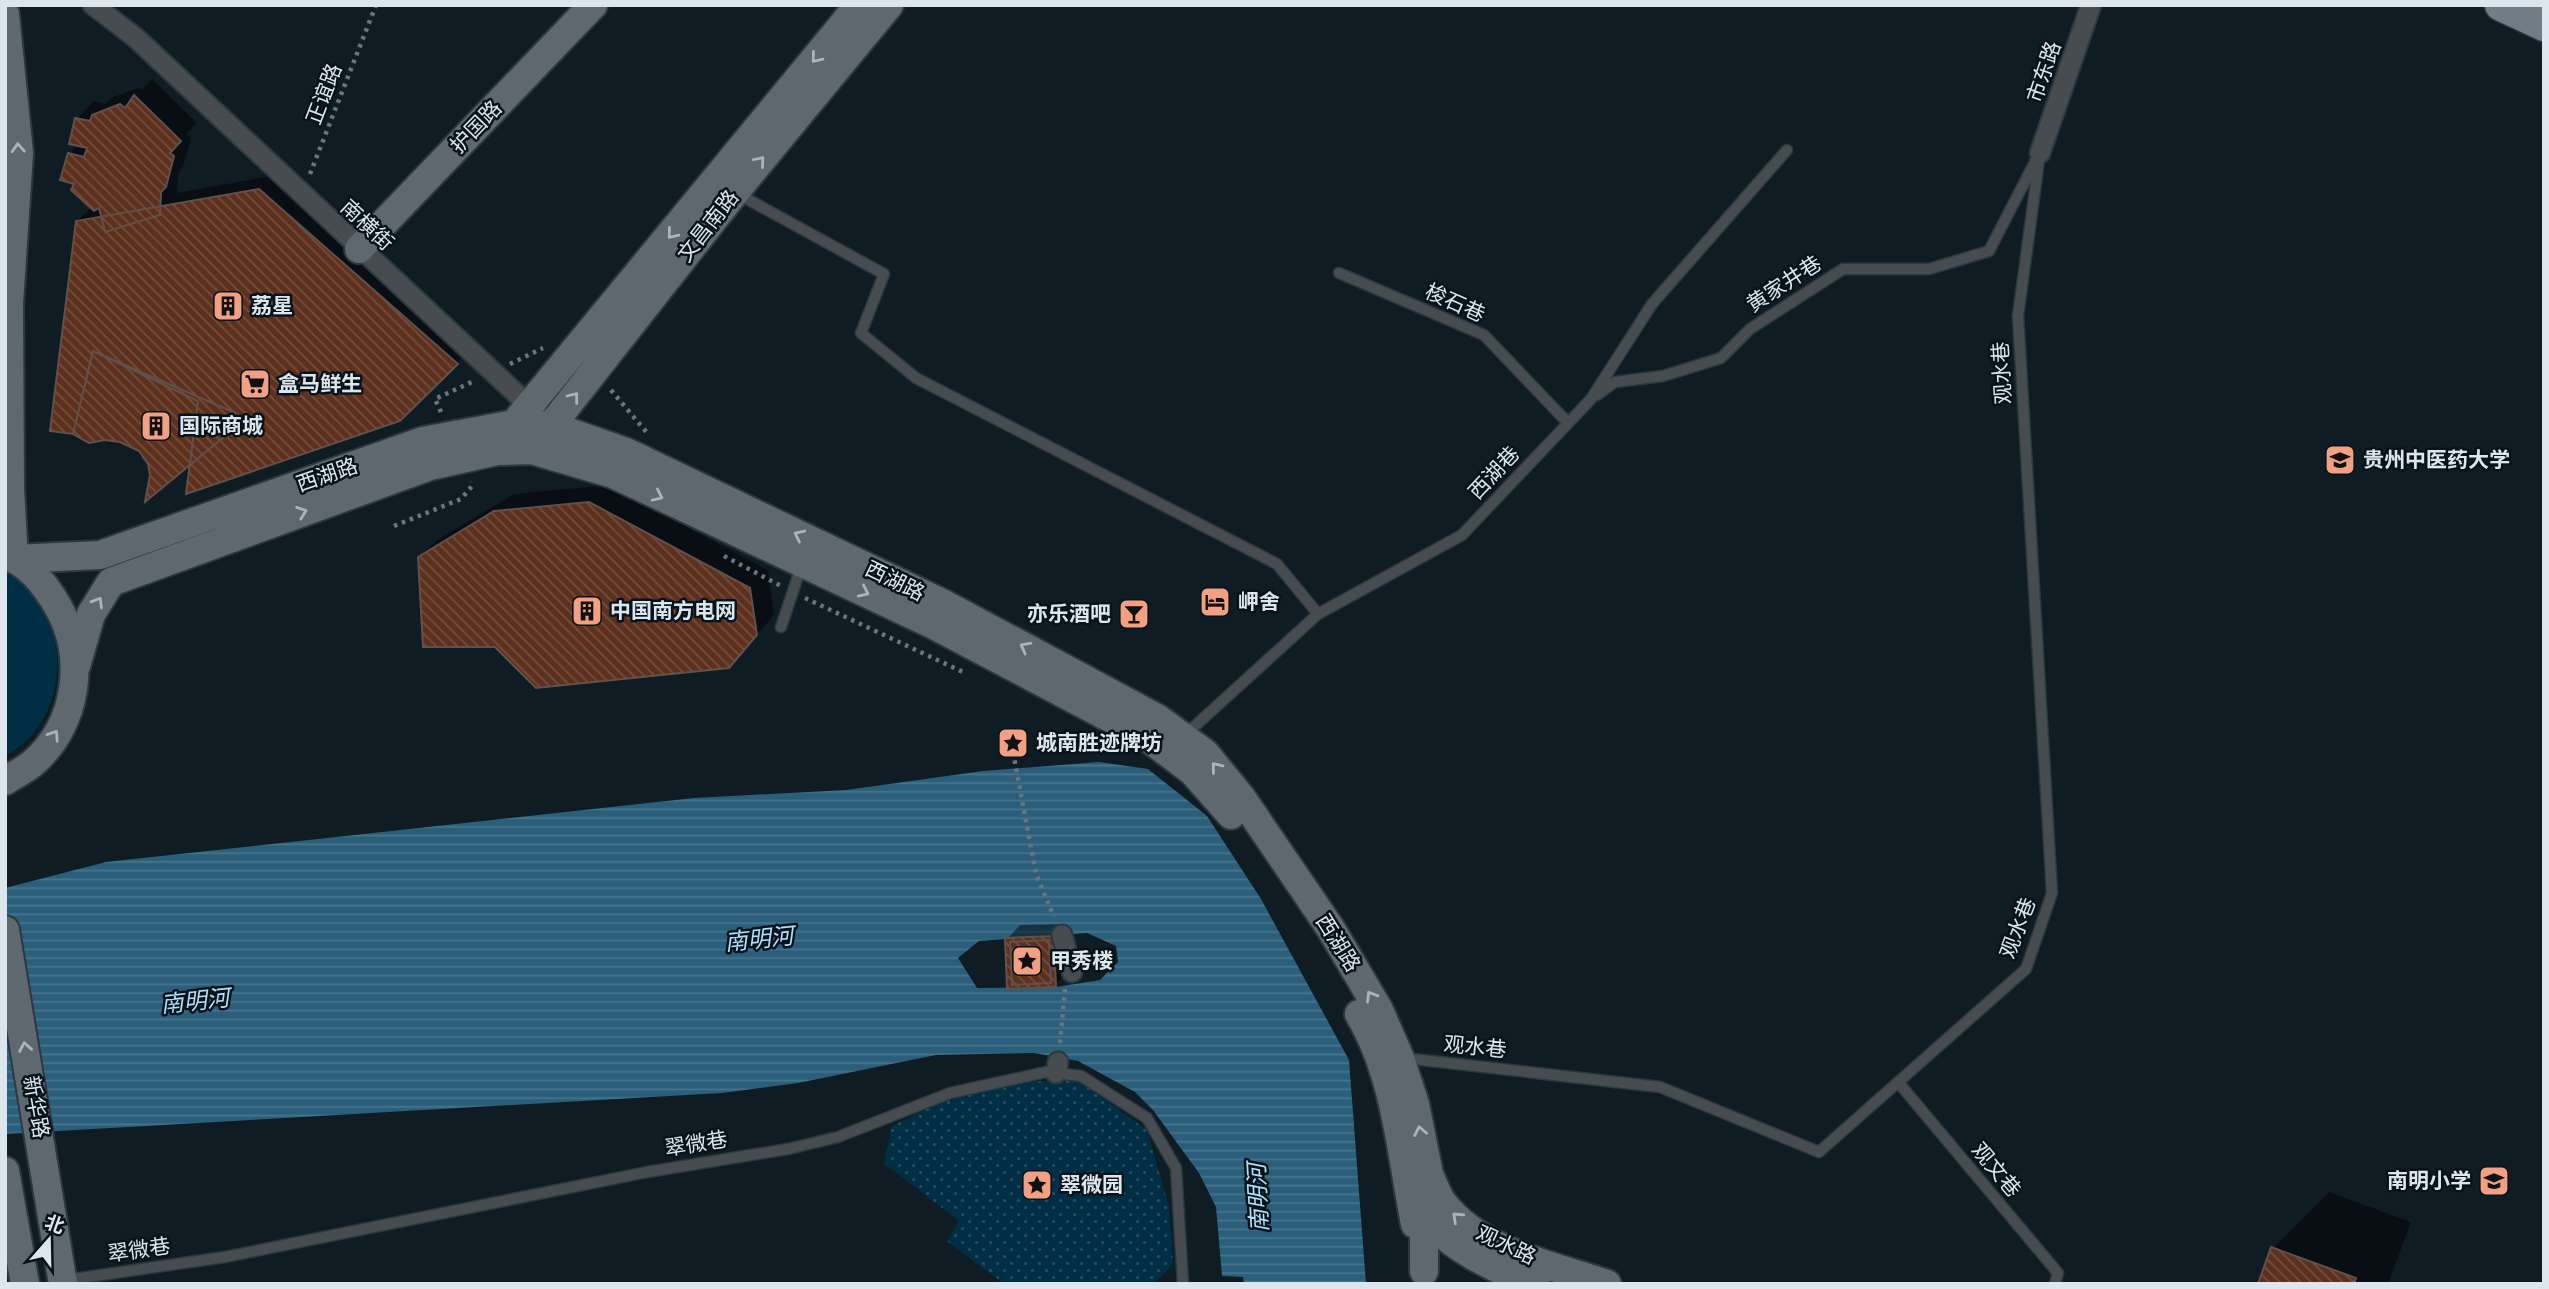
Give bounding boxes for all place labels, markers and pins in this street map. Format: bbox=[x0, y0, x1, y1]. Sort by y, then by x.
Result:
building icon: 荔星 bbox=[211, 289, 245, 323]
place label: 荔星 bbox=[251, 291, 293, 320]
supermarket icon: 盒马鲜生 bbox=[238, 367, 272, 401]
place label: 盒马鲜生 bbox=[278, 369, 362, 398]
building icon: 国际商城 bbox=[139, 409, 173, 443]
place label: 国际商城 bbox=[179, 411, 263, 440]
school or university icon: 贵州中医药大学 bbox=[2323, 443, 2357, 477]
place label: 贵州中医药大学 bbox=[2363, 445, 2510, 474]
hotel icon: 岬舍 bbox=[1198, 585, 1232, 619]
place label: 岬舍 bbox=[1238, 587, 1280, 616]
building icon: 中国南方电网 bbox=[570, 594, 604, 628]
place label: 中国南方电网 bbox=[610, 596, 736, 625]
bar icon: 亦乐酒吧 bbox=[1117, 597, 1151, 631]
place label: 亦乐酒吧 bbox=[1027, 599, 1111, 628]
place icon: 城南胜迹牌坊 bbox=[996, 726, 1030, 760]
place label: 城南胜迹牌坊 bbox=[1036, 728, 1162, 757]
place icon: 甲秀楼 bbox=[1010, 944, 1044, 978]
place label: 甲秀楼 bbox=[1050, 946, 1113, 975]
school or university icon: 南明小学 bbox=[2477, 1164, 2511, 1198]
place label: 南明小学 bbox=[2387, 1166, 2471, 1195]
place icon: 翠微园 bbox=[1020, 1168, 1054, 1202]
place label: 翠微园 bbox=[1060, 1170, 1123, 1199]

